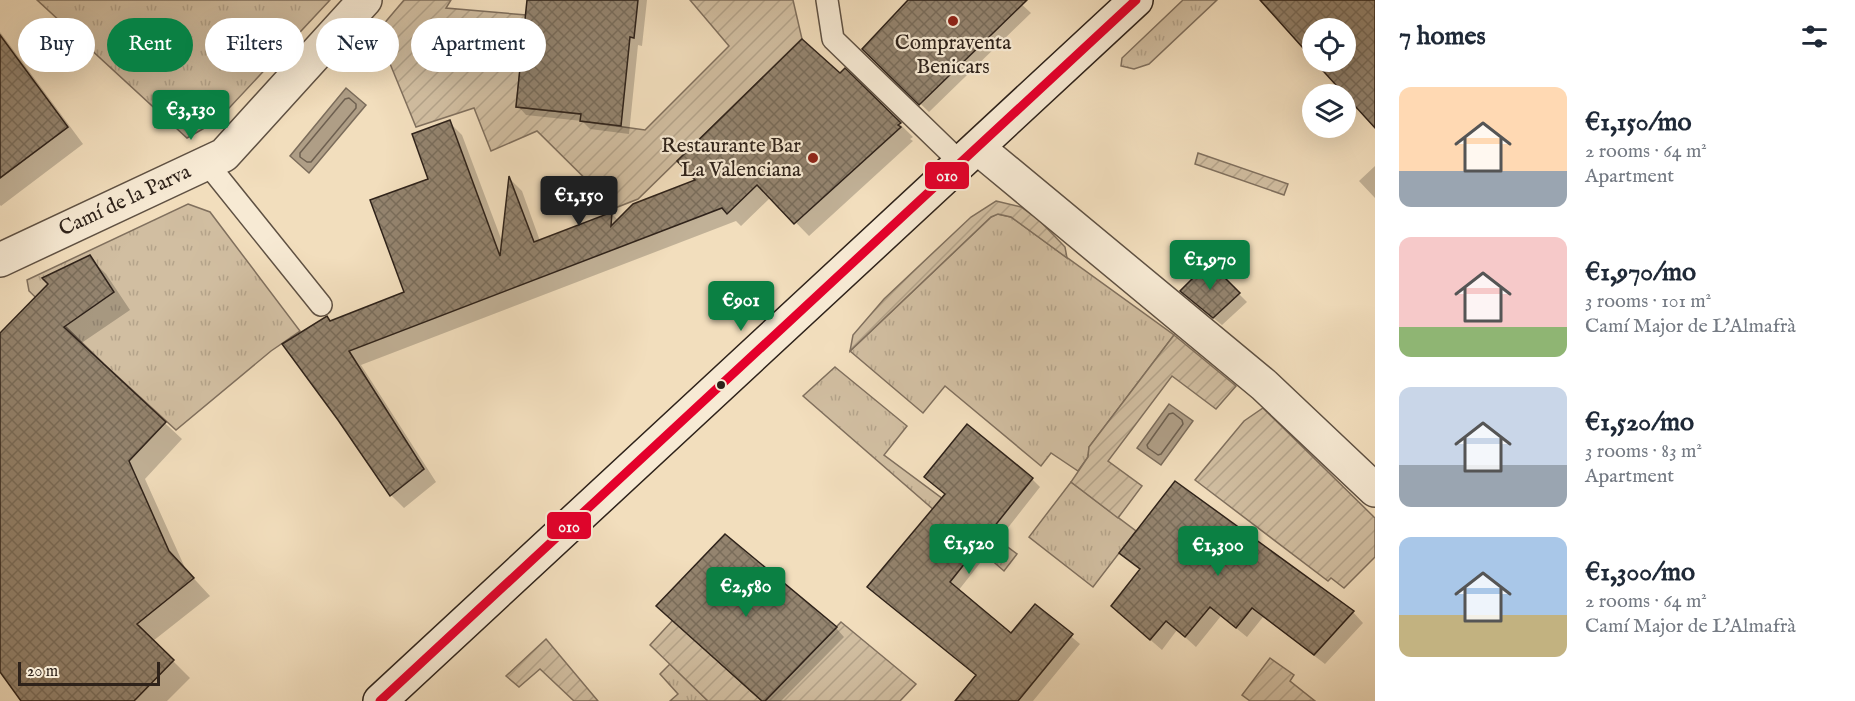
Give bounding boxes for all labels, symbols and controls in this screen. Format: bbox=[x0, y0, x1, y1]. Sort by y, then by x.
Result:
marker: Compraventa Benicars bbox=[946, 14, 960, 28]
chip: Buy bbox=[18, 18, 95, 72]
chip: Rent bbox=[107, 18, 193, 72]
chip: Filters bbox=[205, 18, 304, 72]
chip: New bbox=[316, 18, 399, 72]
chip: Apartment bbox=[411, 18, 546, 72]
map controls bbox=[1302, 18, 1356, 138]
button: locate bbox=[1302, 18, 1356, 72]
text: 7 homes bbox=[1399, 20, 1486, 53]
icon: filters bbox=[1798, 20, 1831, 53]
place label: Compraventa Benicars bbox=[895, 30, 1012, 81]
button: layers bbox=[1302, 84, 1356, 138]
pin: €3,130 bbox=[142, 90, 240, 141]
text: €3,130 bbox=[166, 97, 216, 122]
text: €1,150/mo bbox=[1585, 106, 1691, 139]
icon: home bbox=[1447, 111, 1519, 183]
place label: Restaurante Bar La Valenciana bbox=[661, 133, 802, 184]
text: 2 rooms · 64 m² bbox=[1585, 139, 1707, 164]
marker: Restaurante Bar La Valenciana bbox=[806, 151, 820, 165]
street label: Camí de la Parva bbox=[55, 158, 196, 243]
line badge: 010 bbox=[924, 161, 970, 190]
text: Apartment bbox=[1585, 164, 1674, 189]
text: 010 bbox=[936, 167, 958, 187]
pin: €1,150 bbox=[530, 176, 628, 227]
text: €1,150 bbox=[555, 183, 603, 208]
pin: €1,970 bbox=[1161, 240, 1259, 291]
text: €1,970 bbox=[1184, 247, 1236, 272]
text: €1,970/mo bbox=[1585, 256, 1696, 289]
icon: home bbox=[1447, 261, 1519, 333]
pin: €901 bbox=[705, 281, 777, 332]
text: €901 bbox=[722, 288, 760, 313]
text: 3 rooms · 101 m² bbox=[1585, 289, 1711, 314]
text: Camí Major de L'Almafrà bbox=[1585, 314, 1796, 339]
unlabelled marker bbox=[715, 379, 727, 391]
text: €1,520/mo bbox=[1585, 406, 1694, 439]
icon: home bbox=[1447, 411, 1519, 483]
text: 3 rooms · 83 m² bbox=[1585, 439, 1702, 464]
text: Apartment bbox=[1585, 464, 1674, 489]
line badge: 010 bbox=[546, 511, 592, 540]
text: 010 bbox=[558, 518, 580, 538]
pin: €1,520 bbox=[920, 524, 1018, 575]
pin: €1,300 bbox=[1169, 526, 1267, 577]
text: €1,520 bbox=[944, 531, 994, 556]
text: €1,300 bbox=[1192, 533, 1244, 558]
text: €1,300/mo bbox=[1585, 556, 1695, 589]
icon: home bbox=[1447, 561, 1519, 633]
pin: €2,580 bbox=[697, 567, 795, 618]
text: €2,580 bbox=[720, 574, 772, 599]
text: 2 rooms · 64 m² bbox=[1585, 589, 1707, 614]
text: Camí Major de L'Almafrà bbox=[1585, 614, 1796, 639]
scale bar bbox=[18, 659, 160, 686]
text: 20 m bbox=[27, 662, 58, 682]

